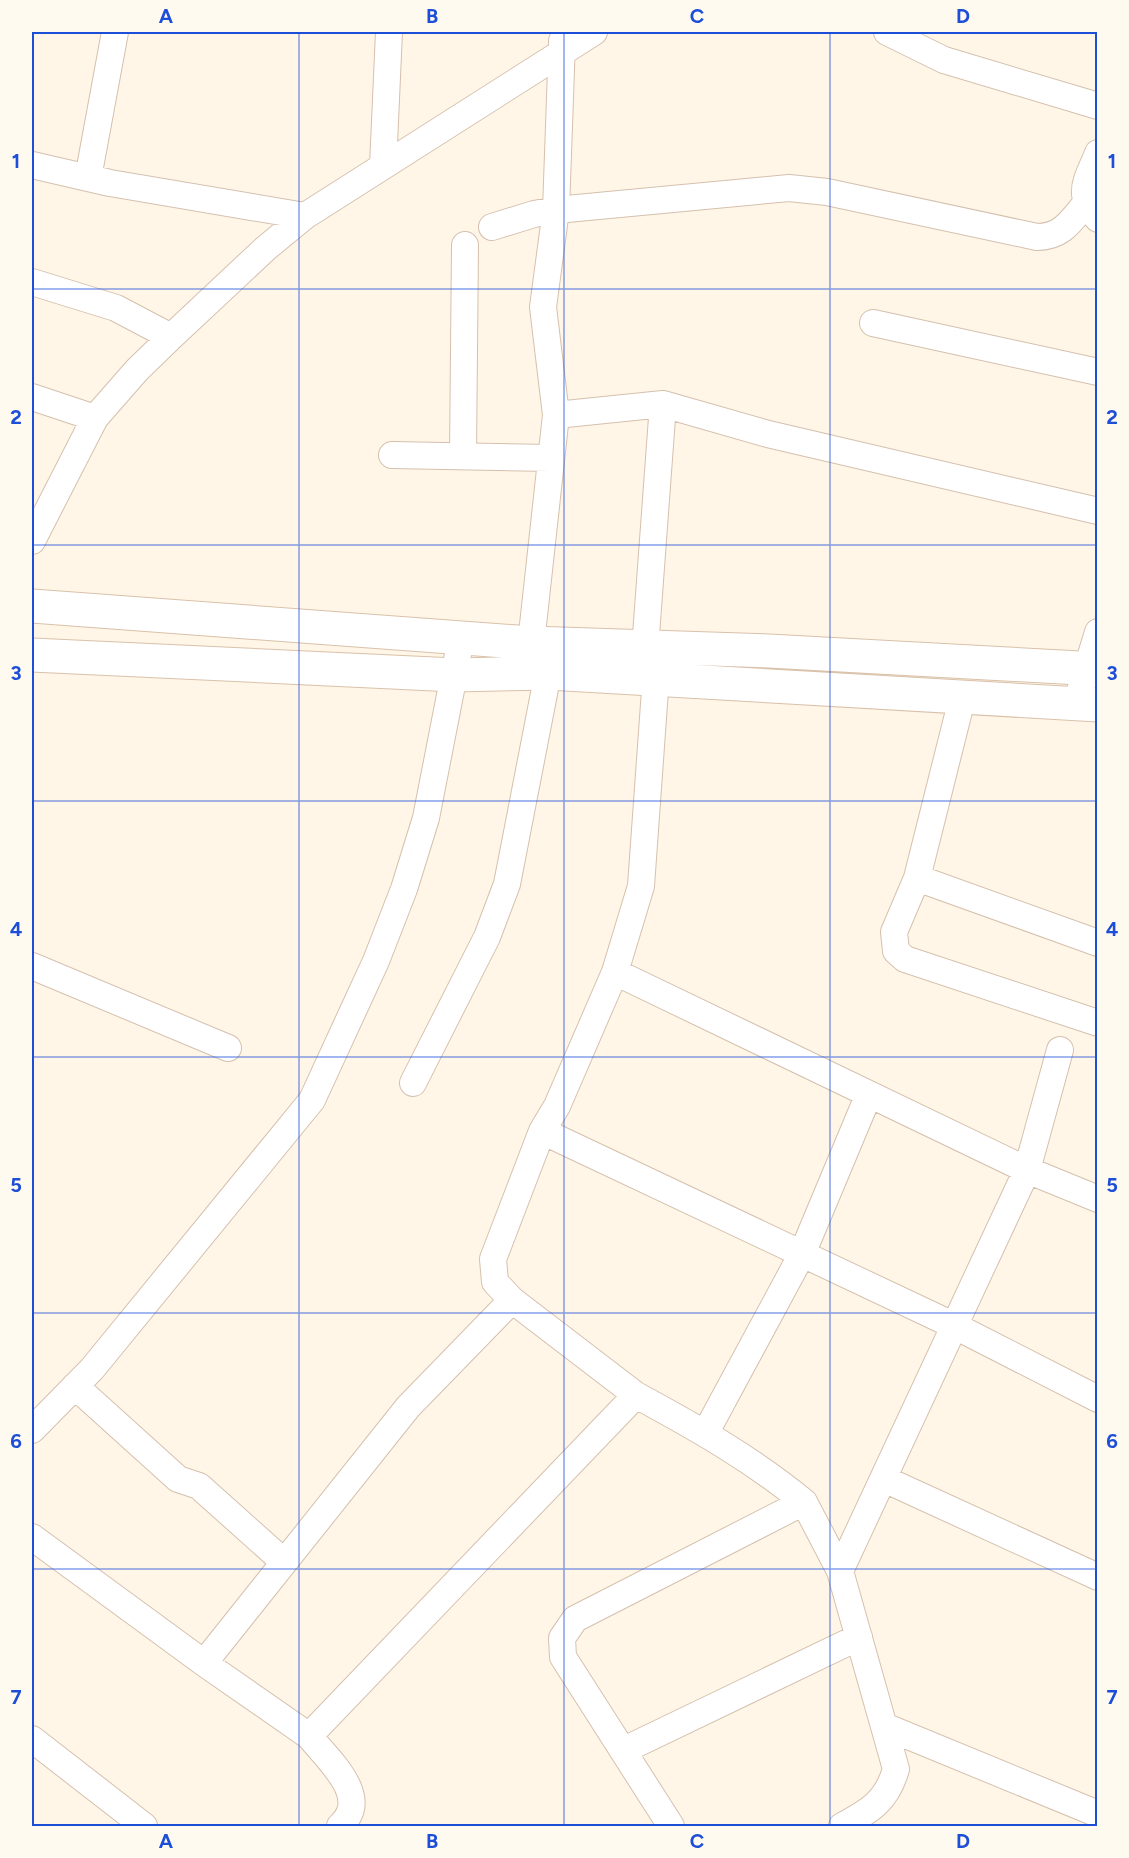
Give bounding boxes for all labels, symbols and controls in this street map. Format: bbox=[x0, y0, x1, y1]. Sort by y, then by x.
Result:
text: A bbox=[159, 4, 174, 28]
text: B bbox=[426, 4, 438, 28]
text: C bbox=[690, 4, 704, 28]
text: D bbox=[956, 4, 970, 28]
text: 1 bbox=[12, 149, 20, 173]
text: 1 bbox=[1108, 149, 1116, 173]
text: 2 bbox=[10, 405, 22, 429]
text: 2 bbox=[1106, 405, 1118, 429]
text: 3 bbox=[10, 661, 22, 685]
text: 3 bbox=[1106, 661, 1118, 685]
text: 4 bbox=[10, 917, 23, 941]
text: 4 bbox=[1106, 917, 1119, 941]
text: 5 bbox=[10, 1173, 22, 1197]
text: 5 bbox=[1106, 1173, 1118, 1197]
text: 6 bbox=[10, 1429, 22, 1453]
text: 6 bbox=[1106, 1429, 1118, 1453]
text: 7 bbox=[10, 1685, 22, 1709]
text: 7 bbox=[1106, 1685, 1118, 1709]
text: A bbox=[159, 1829, 174, 1853]
text: B bbox=[426, 1829, 438, 1853]
text: C bbox=[690, 1829, 704, 1853]
text: D bbox=[956, 1829, 970, 1853]

